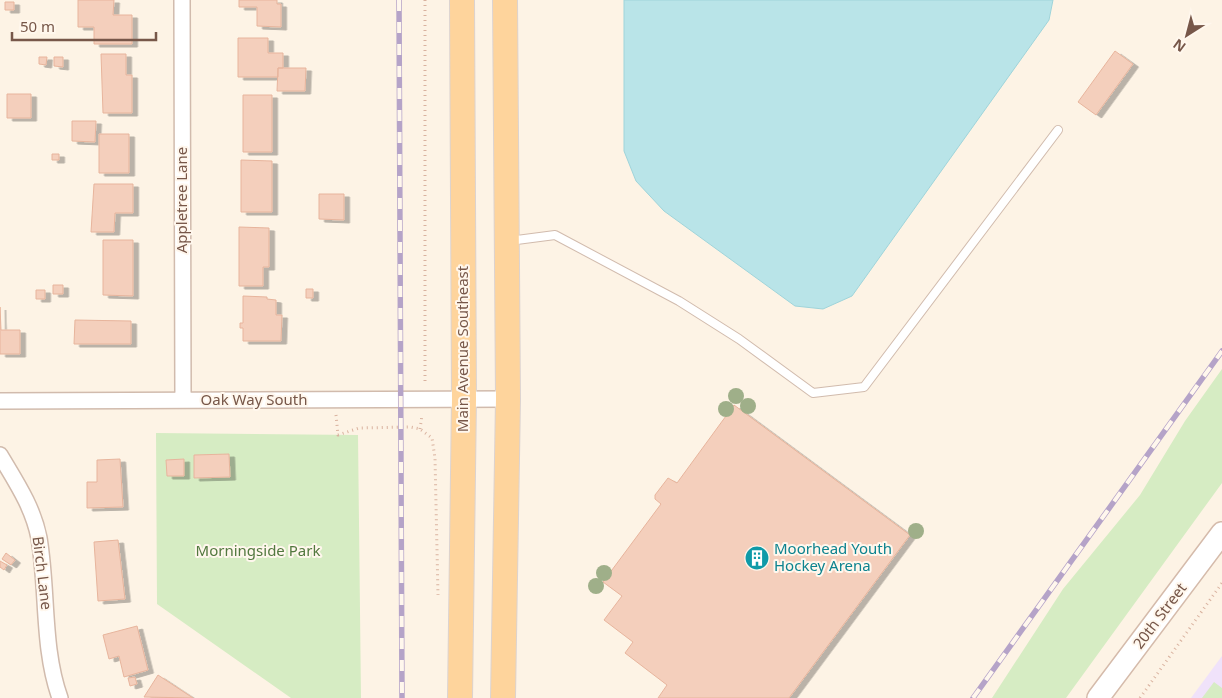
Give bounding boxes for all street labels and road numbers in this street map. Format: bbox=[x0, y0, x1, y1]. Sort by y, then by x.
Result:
street label: Appletree Lane bbox=[171, 147, 191, 253]
street label: Main Avenue Southeast bbox=[452, 265, 472, 432]
street label: Oak Way South bbox=[201, 389, 307, 409]
street label: Birch Lane bbox=[29, 535, 57, 611]
street label: 20th Street bbox=[1128, 578, 1191, 652]

